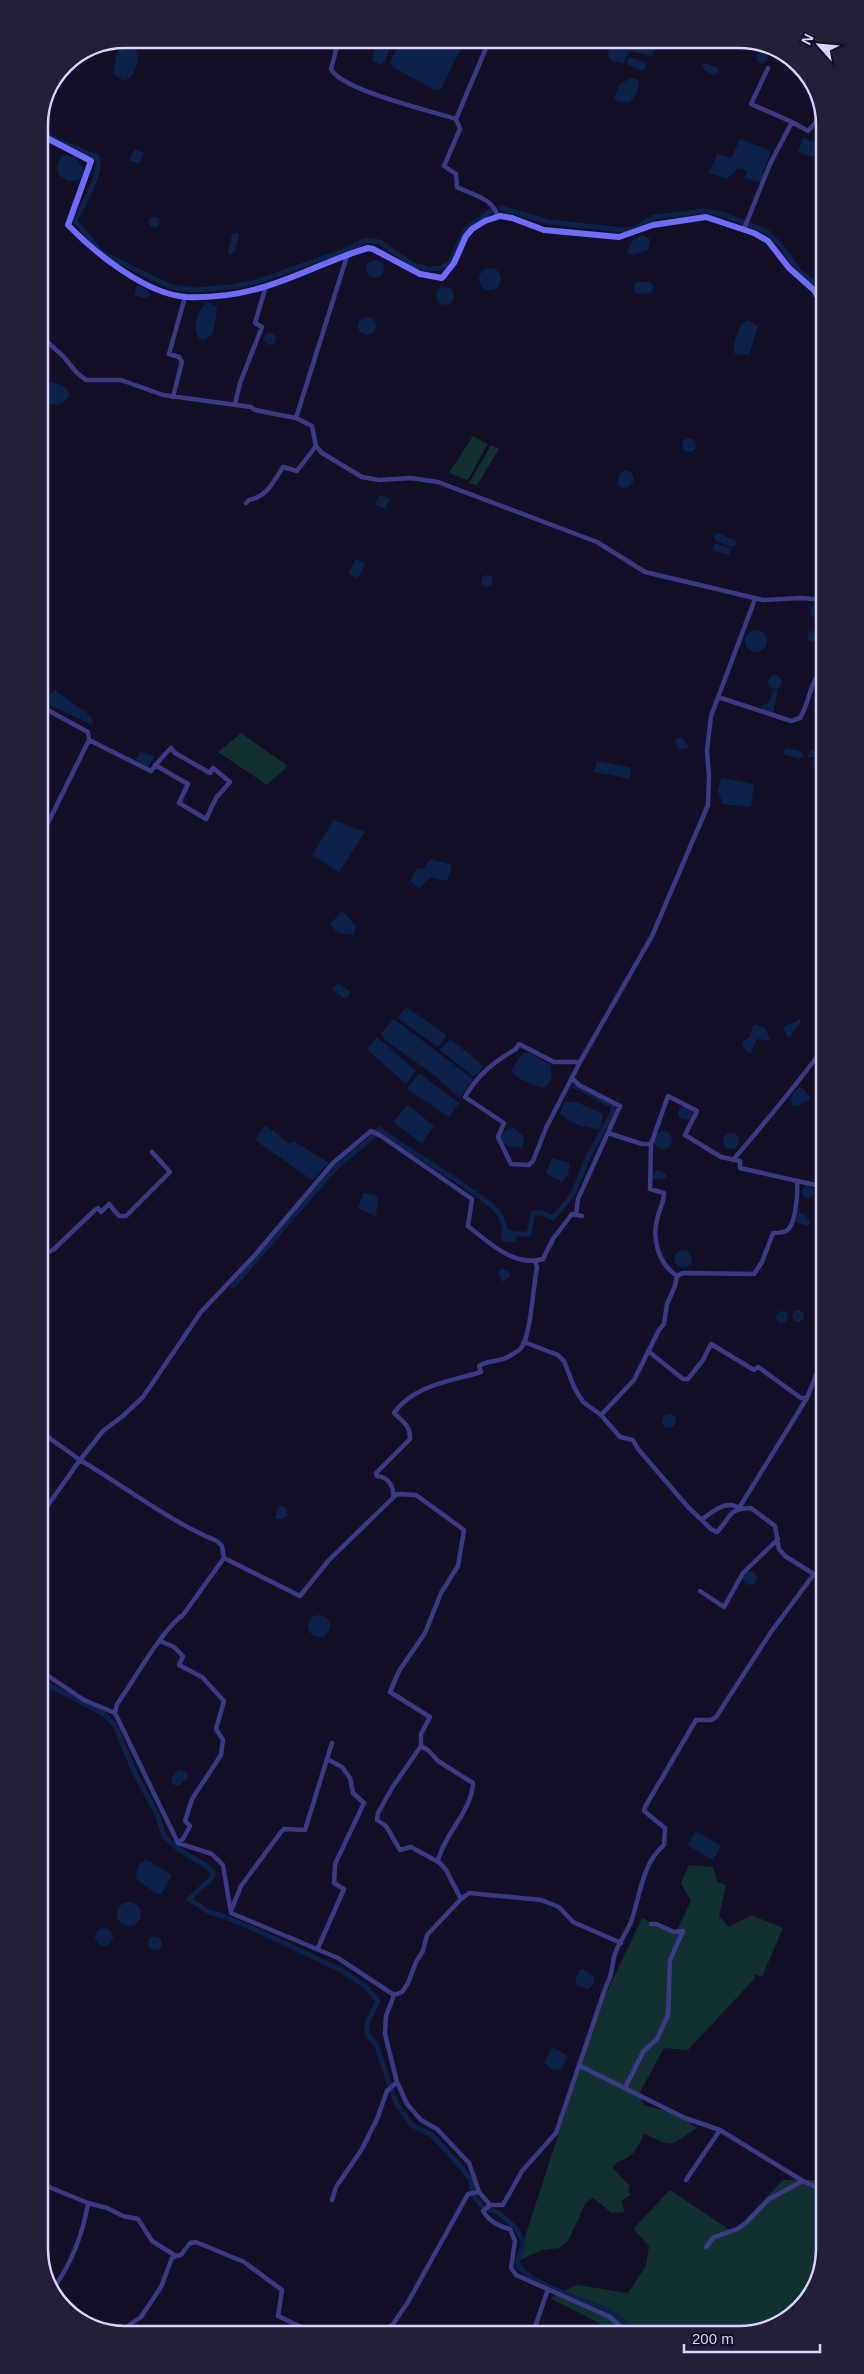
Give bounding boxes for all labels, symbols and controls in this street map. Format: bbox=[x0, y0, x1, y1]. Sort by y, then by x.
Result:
north arrow bbox=[794, 20, 844, 70]
text: N bbox=[798, 31, 817, 47]
scale bar bbox=[684, 2322, 820, 2354]
text: 200 m bbox=[692, 2330, 734, 2347]

